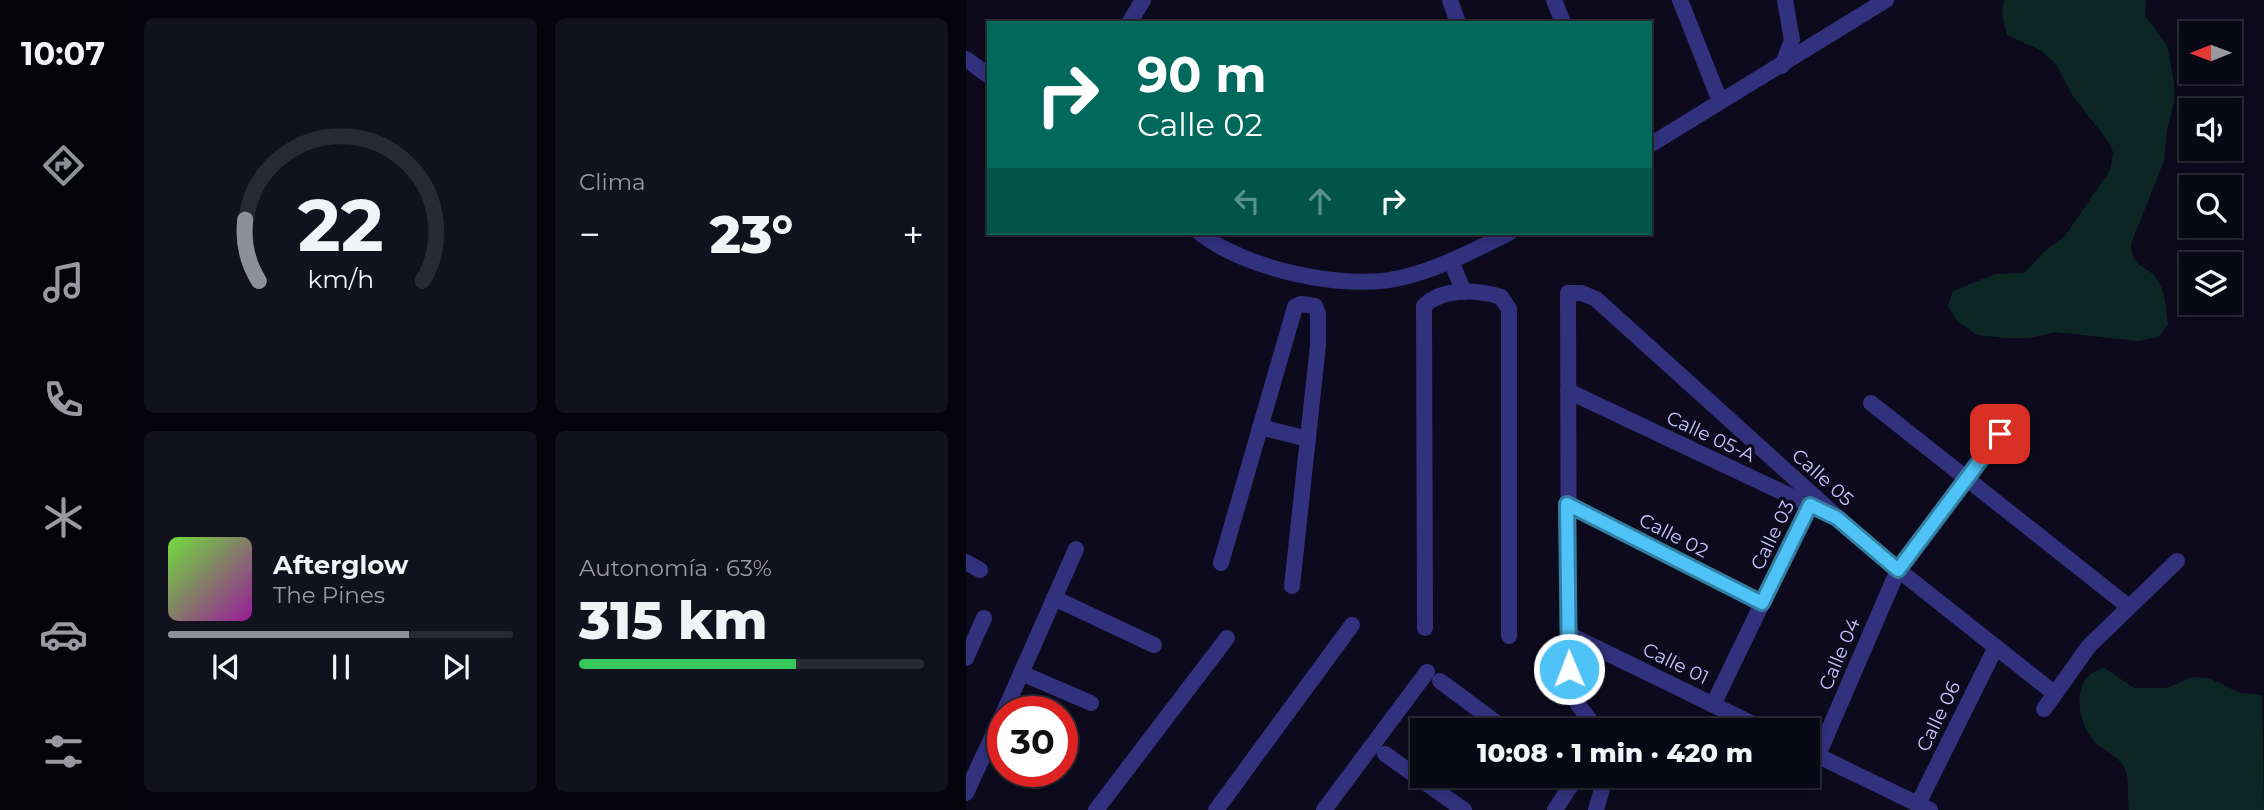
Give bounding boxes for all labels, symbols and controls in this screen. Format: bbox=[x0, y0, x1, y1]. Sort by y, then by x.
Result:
north arrow bbox=[2179, 21, 2242, 84]
map controls bbox=[2179, 21, 2242, 315]
text: 10:07 bbox=[21, 34, 105, 73]
text: 90 m bbox=[1137, 45, 1267, 104]
icon: right bbox=[1022, 49, 1113, 140]
button: sound bbox=[2179, 98, 2242, 161]
text: Calle 02 bbox=[1137, 105, 1263, 144]
icon: directions bbox=[39, 141, 88, 190]
text: Clima bbox=[579, 168, 646, 196]
button: search bbox=[2179, 175, 2242, 238]
text: 22 bbox=[298, 182, 383, 270]
icon: left bbox=[1228, 182, 1266, 220]
icon: ahead bbox=[1301, 182, 1339, 220]
icon: right bbox=[1374, 182, 1412, 220]
text: 23° bbox=[710, 203, 793, 266]
text: − bbox=[579, 211, 601, 258]
text: + bbox=[902, 211, 924, 258]
button: layers bbox=[2179, 252, 2242, 315]
icon: music bbox=[39, 258, 88, 307]
text: km/h bbox=[307, 264, 374, 294]
icon: phone bbox=[39, 375, 88, 424]
pin bbox=[1970, 404, 2030, 464]
street label: Calle 05-A bbox=[1663, 406, 1759, 467]
icon: arrive bbox=[1981, 415, 2019, 453]
street label: Calle 05 bbox=[1787, 444, 1858, 511]
icon: climate bbox=[39, 493, 88, 542]
street label: Calle 03 bbox=[1746, 497, 1799, 574]
street label: Calle 02 bbox=[1635, 508, 1712, 563]
text: Afterglow bbox=[273, 549, 408, 581]
text: Autonomía · 63% bbox=[579, 554, 772, 582]
text: The Pines bbox=[273, 581, 385, 609]
text: 315 km bbox=[579, 589, 768, 652]
icon: car bbox=[39, 610, 88, 659]
street label: Calle 04 bbox=[1814, 614, 1865, 694]
position arrow bbox=[1532, 632, 1606, 706]
street label: Calle 01 bbox=[1639, 638, 1713, 689]
icon: previous bbox=[207, 648, 245, 686]
icon: pause bbox=[322, 648, 360, 686]
icon: next bbox=[437, 648, 475, 686]
street label: Calle 06 bbox=[1912, 677, 1965, 755]
speed limit sign: 30 bbox=[987, 696, 1078, 787]
icon: filters bbox=[39, 727, 88, 776]
text: 10:08 · 1 min · 420 m bbox=[1477, 737, 1753, 769]

